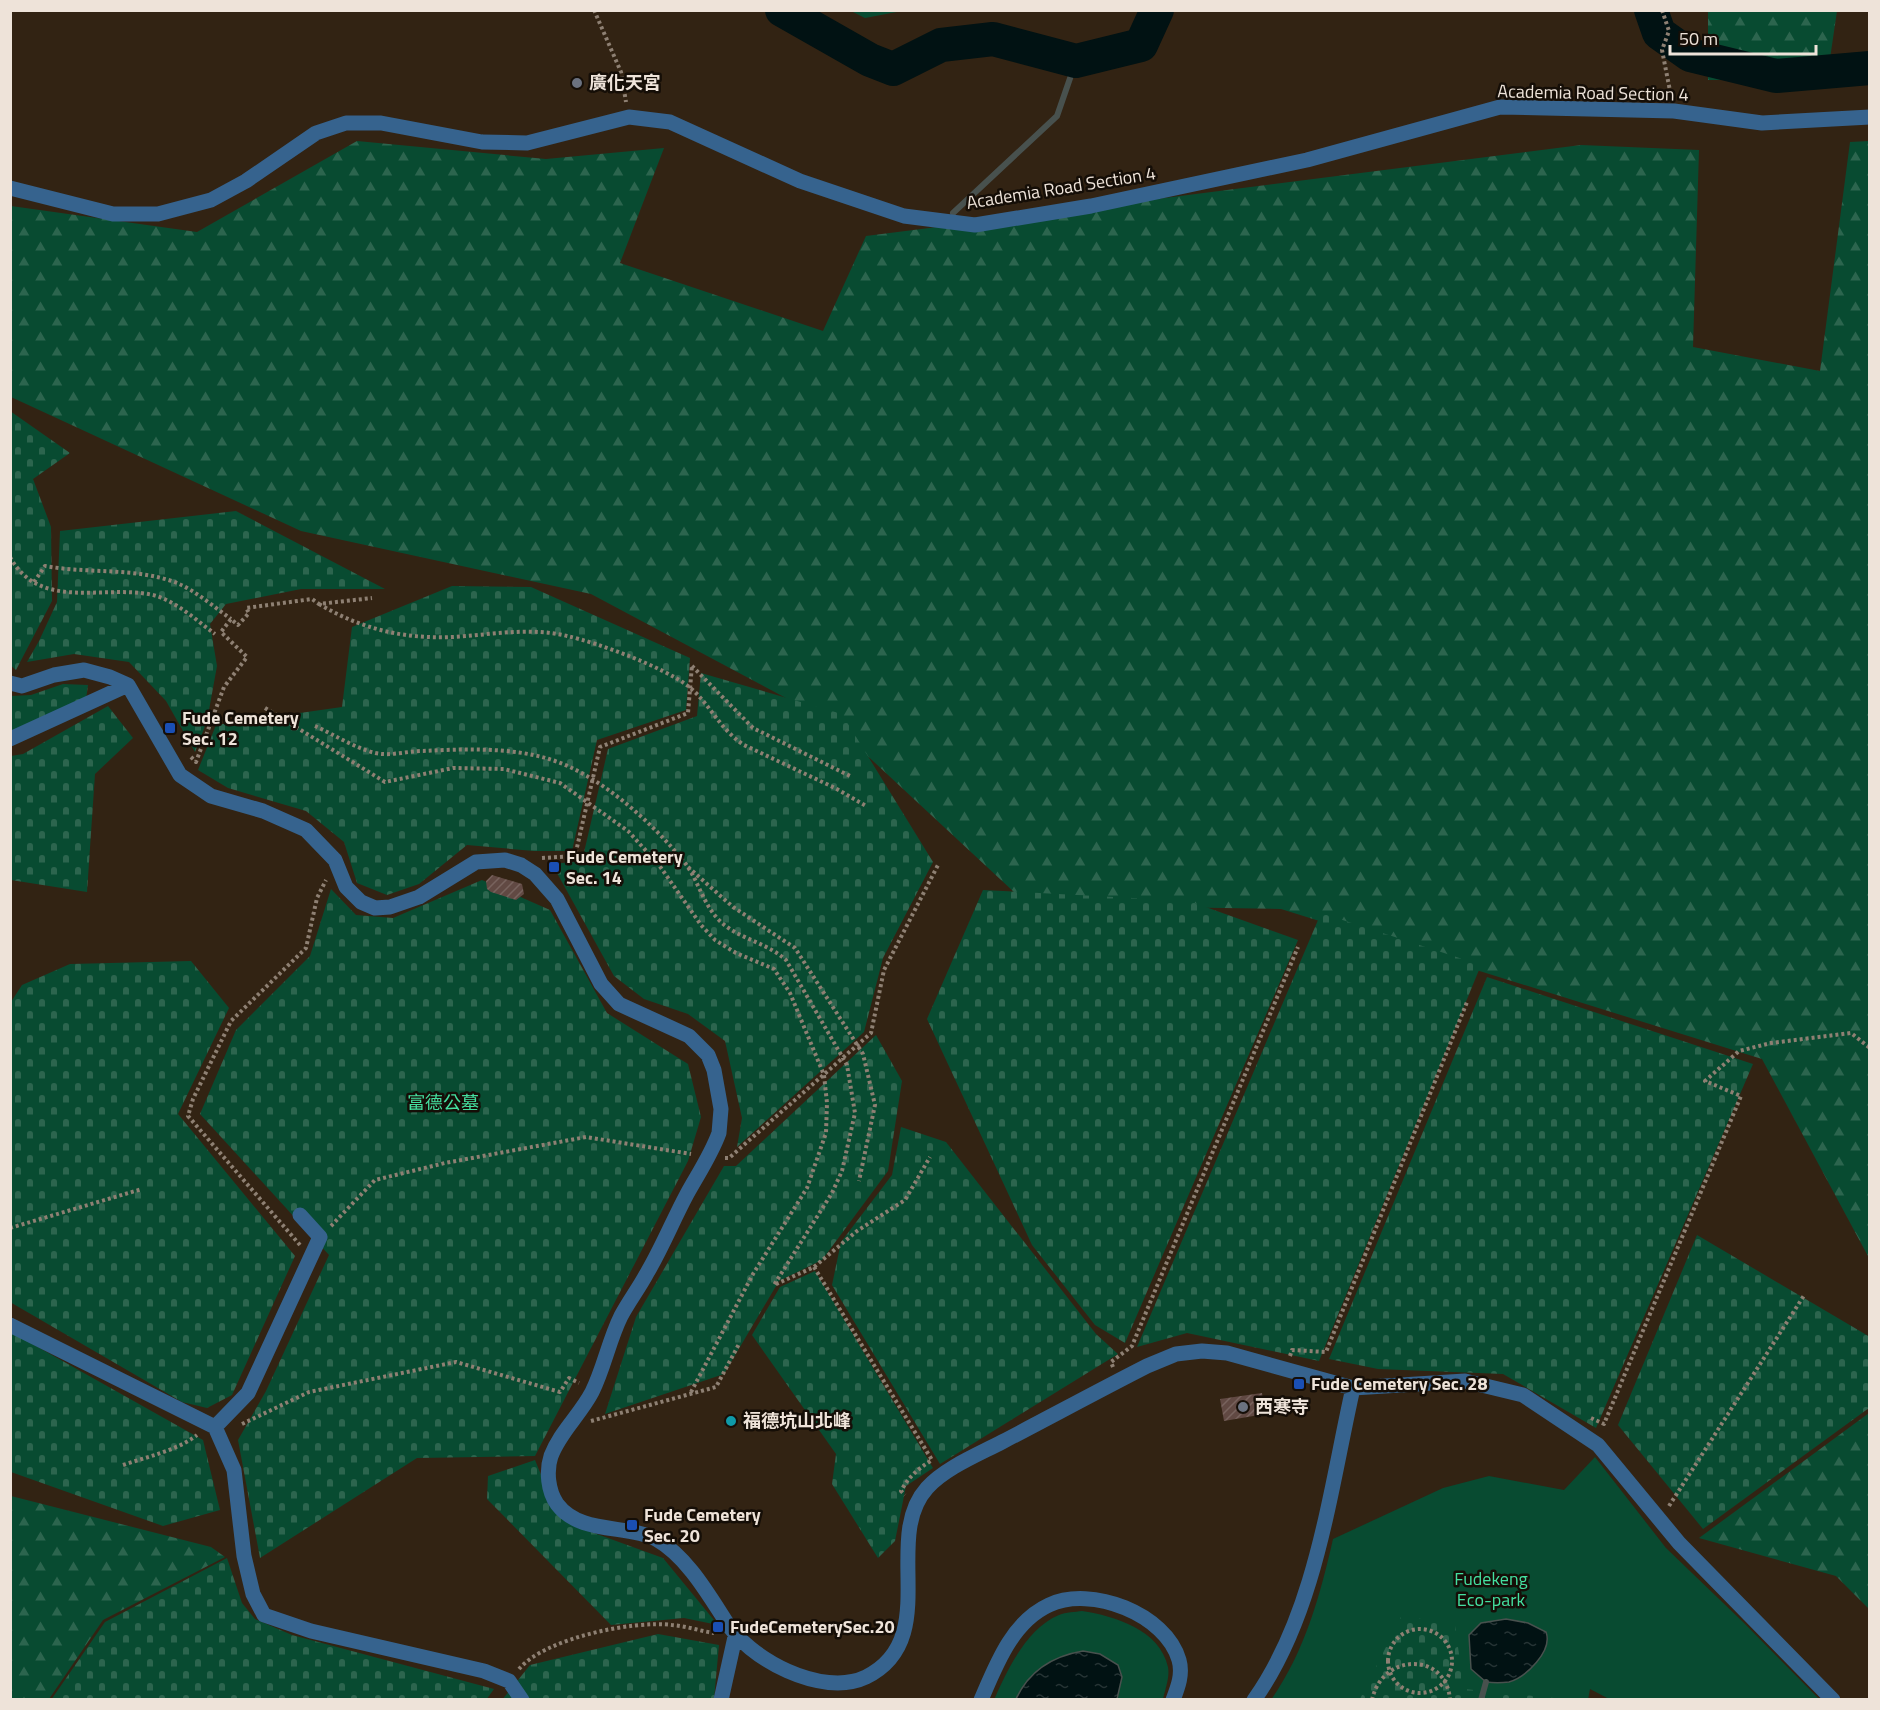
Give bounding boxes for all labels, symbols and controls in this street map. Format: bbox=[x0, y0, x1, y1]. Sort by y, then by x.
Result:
scale bar bbox=[1670, 18, 1816, 56]
text: 50 m bbox=[1679, 25, 1718, 52]
place label: 廣化天宮 bbox=[589, 69, 661, 96]
marker: 廣化天宮 bbox=[570, 76, 584, 90]
street label: Academia Road Section 4 bbox=[1497, 77, 1689, 108]
street label: Academia Road Section 4 bbox=[964, 159, 1157, 216]
place label: Fude Cemetery Sec. 12 bbox=[182, 704, 299, 752]
marker: Fude Cemetery Sec. 12 bbox=[163, 721, 177, 735]
place label: Fude Cemetery Sec. 14 bbox=[566, 843, 683, 891]
marker: Fude Cemetery Sec. 14 bbox=[547, 860, 561, 874]
park label: 富德公墓 bbox=[407, 1089, 479, 1116]
place label: Fude Cemetery Sec. 28 bbox=[1311, 1370, 1488, 1397]
marker: Fude Cemetery Sec. 28 bbox=[1292, 1377, 1306, 1391]
place label: 西寒寺 bbox=[1255, 1393, 1309, 1420]
marker: 西寒寺 bbox=[1236, 1400, 1250, 1414]
place label: 福德坑山北峰 bbox=[743, 1407, 851, 1434]
marker: 福德坑山北峰 bbox=[724, 1414, 738, 1428]
place label: Fude Cemetery Sec. 20 bbox=[644, 1501, 761, 1549]
marker: Fude Cemetery Sec. 20 bbox=[625, 1518, 639, 1532]
park label: Fudekeng Eco-park bbox=[1454, 1565, 1528, 1613]
place label: FudeCemeterySec.20 bbox=[730, 1613, 895, 1640]
marker: FudeCemeterySec.20 bbox=[711, 1620, 725, 1634]

